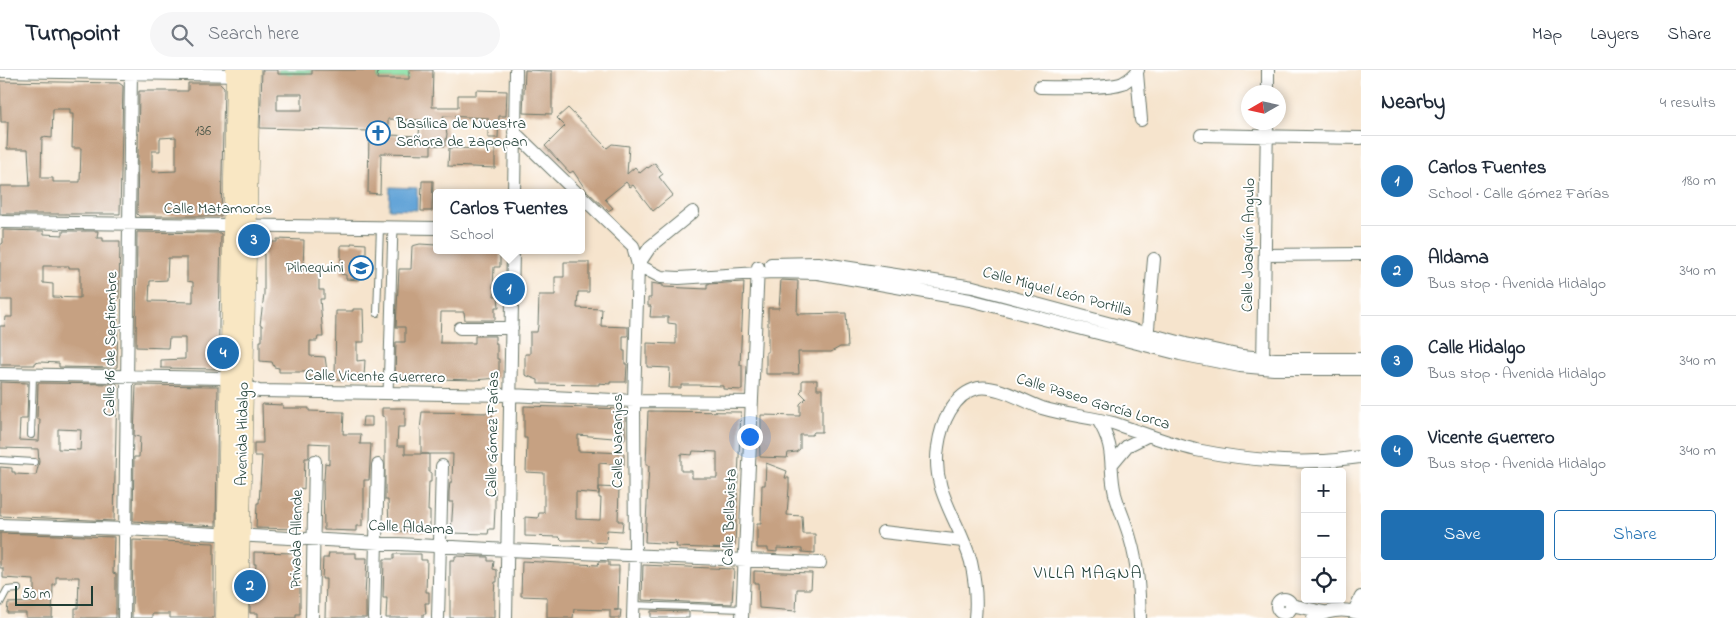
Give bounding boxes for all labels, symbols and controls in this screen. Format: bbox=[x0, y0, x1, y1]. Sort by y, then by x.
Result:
search box bbox=[150, 12, 500, 57]
text: Turnpoint bbox=[25, 17, 120, 52]
icon: search bbox=[168, 21, 196, 49]
text: Search here bbox=[208, 21, 299, 48]
text: Map bbox=[1532, 22, 1562, 48]
text: Layers bbox=[1590, 22, 1640, 48]
text: Share bbox=[1668, 22, 1711, 48]
north arrow bbox=[1241, 85, 1286, 130]
text: Nearby bbox=[1381, 88, 1445, 118]
text: 4 results bbox=[1660, 91, 1716, 115]
place label: Basílica de Nuestra Señora de Zapopan bbox=[395, 112, 528, 154]
church icon: Basílica de Nuestra Señora de Zapopan bbox=[365, 120, 391, 146]
house number: 136 bbox=[195, 121, 211, 142]
text: Carlos Fuentes bbox=[1428, 155, 1546, 182]
text: 1 bbox=[1394, 169, 1400, 193]
text: 180 m bbox=[1682, 169, 1716, 193]
street label: Calle Joaquín Angulo bbox=[1236, 178, 1262, 312]
text: School · Calle Gómez Farías bbox=[1428, 182, 1609, 206]
popup bbox=[433, 189, 585, 254]
text: Carlos Fuentes bbox=[450, 196, 568, 223]
street label: Calle Matamoros bbox=[164, 197, 272, 221]
pin: 3 bbox=[238, 221, 270, 259]
text: School bbox=[450, 223, 494, 247]
text: Aldama bbox=[1428, 245, 1489, 272]
school or university icon: Pilnequini bbox=[348, 255, 374, 281]
place label: Pilnequini bbox=[286, 256, 344, 280]
text: 2 bbox=[1393, 259, 1401, 283]
text: 340 m bbox=[1679, 259, 1716, 283]
street label: Calle Miguel León Portilla bbox=[980, 260, 1134, 324]
pin: 1 bbox=[493, 270, 525, 308]
street label: Calle 16 de Septiembre bbox=[98, 271, 124, 417]
text: Bus stop · Avenida Hidalgo bbox=[1428, 272, 1606, 296]
pin: 4 bbox=[207, 334, 239, 372]
text: Calle Hidalgo bbox=[1428, 335, 1525, 362]
text: 3 bbox=[1394, 349, 1400, 373]
text: 340 m bbox=[1679, 349, 1716, 373]
text: Bus stop · Avenida Hidalgo bbox=[1428, 362, 1606, 386]
street label: Calle Vicente Guerrero bbox=[305, 364, 445, 390]
street label: Calle Paseo García Lorca bbox=[1013, 367, 1173, 437]
street label: Calle Gómez Farías bbox=[480, 371, 506, 497]
street label: Avenida Hidalgo bbox=[230, 382, 256, 486]
street label: Calle Naranjos bbox=[606, 394, 630, 488]
your location bbox=[737, 424, 763, 450]
text: Vicente Guerrero bbox=[1428, 425, 1555, 452]
text: 4 bbox=[1394, 439, 1400, 463]
text: 340 m bbox=[1679, 439, 1716, 463]
text: Bus stop · Avenida Hidalgo bbox=[1428, 452, 1606, 476]
street label: Calle Bellavista bbox=[716, 468, 744, 566]
map controls bbox=[1301, 468, 1346, 603]
button: + bbox=[1301, 468, 1346, 513]
street label: Privada Allende bbox=[284, 488, 310, 589]
button: Save bbox=[1381, 510, 1544, 560]
button: Share bbox=[1554, 510, 1716, 560]
button: − bbox=[1301, 513, 1346, 558]
street label: Calle Aldama bbox=[368, 514, 454, 542]
button: locate bbox=[1301, 558, 1346, 603]
district label: VILLA MAGNA bbox=[1032, 561, 1143, 587]
pin: 2 bbox=[234, 567, 266, 605]
scale bar bbox=[15, 583, 92, 606]
text: 50 m bbox=[22, 584, 50, 605]

